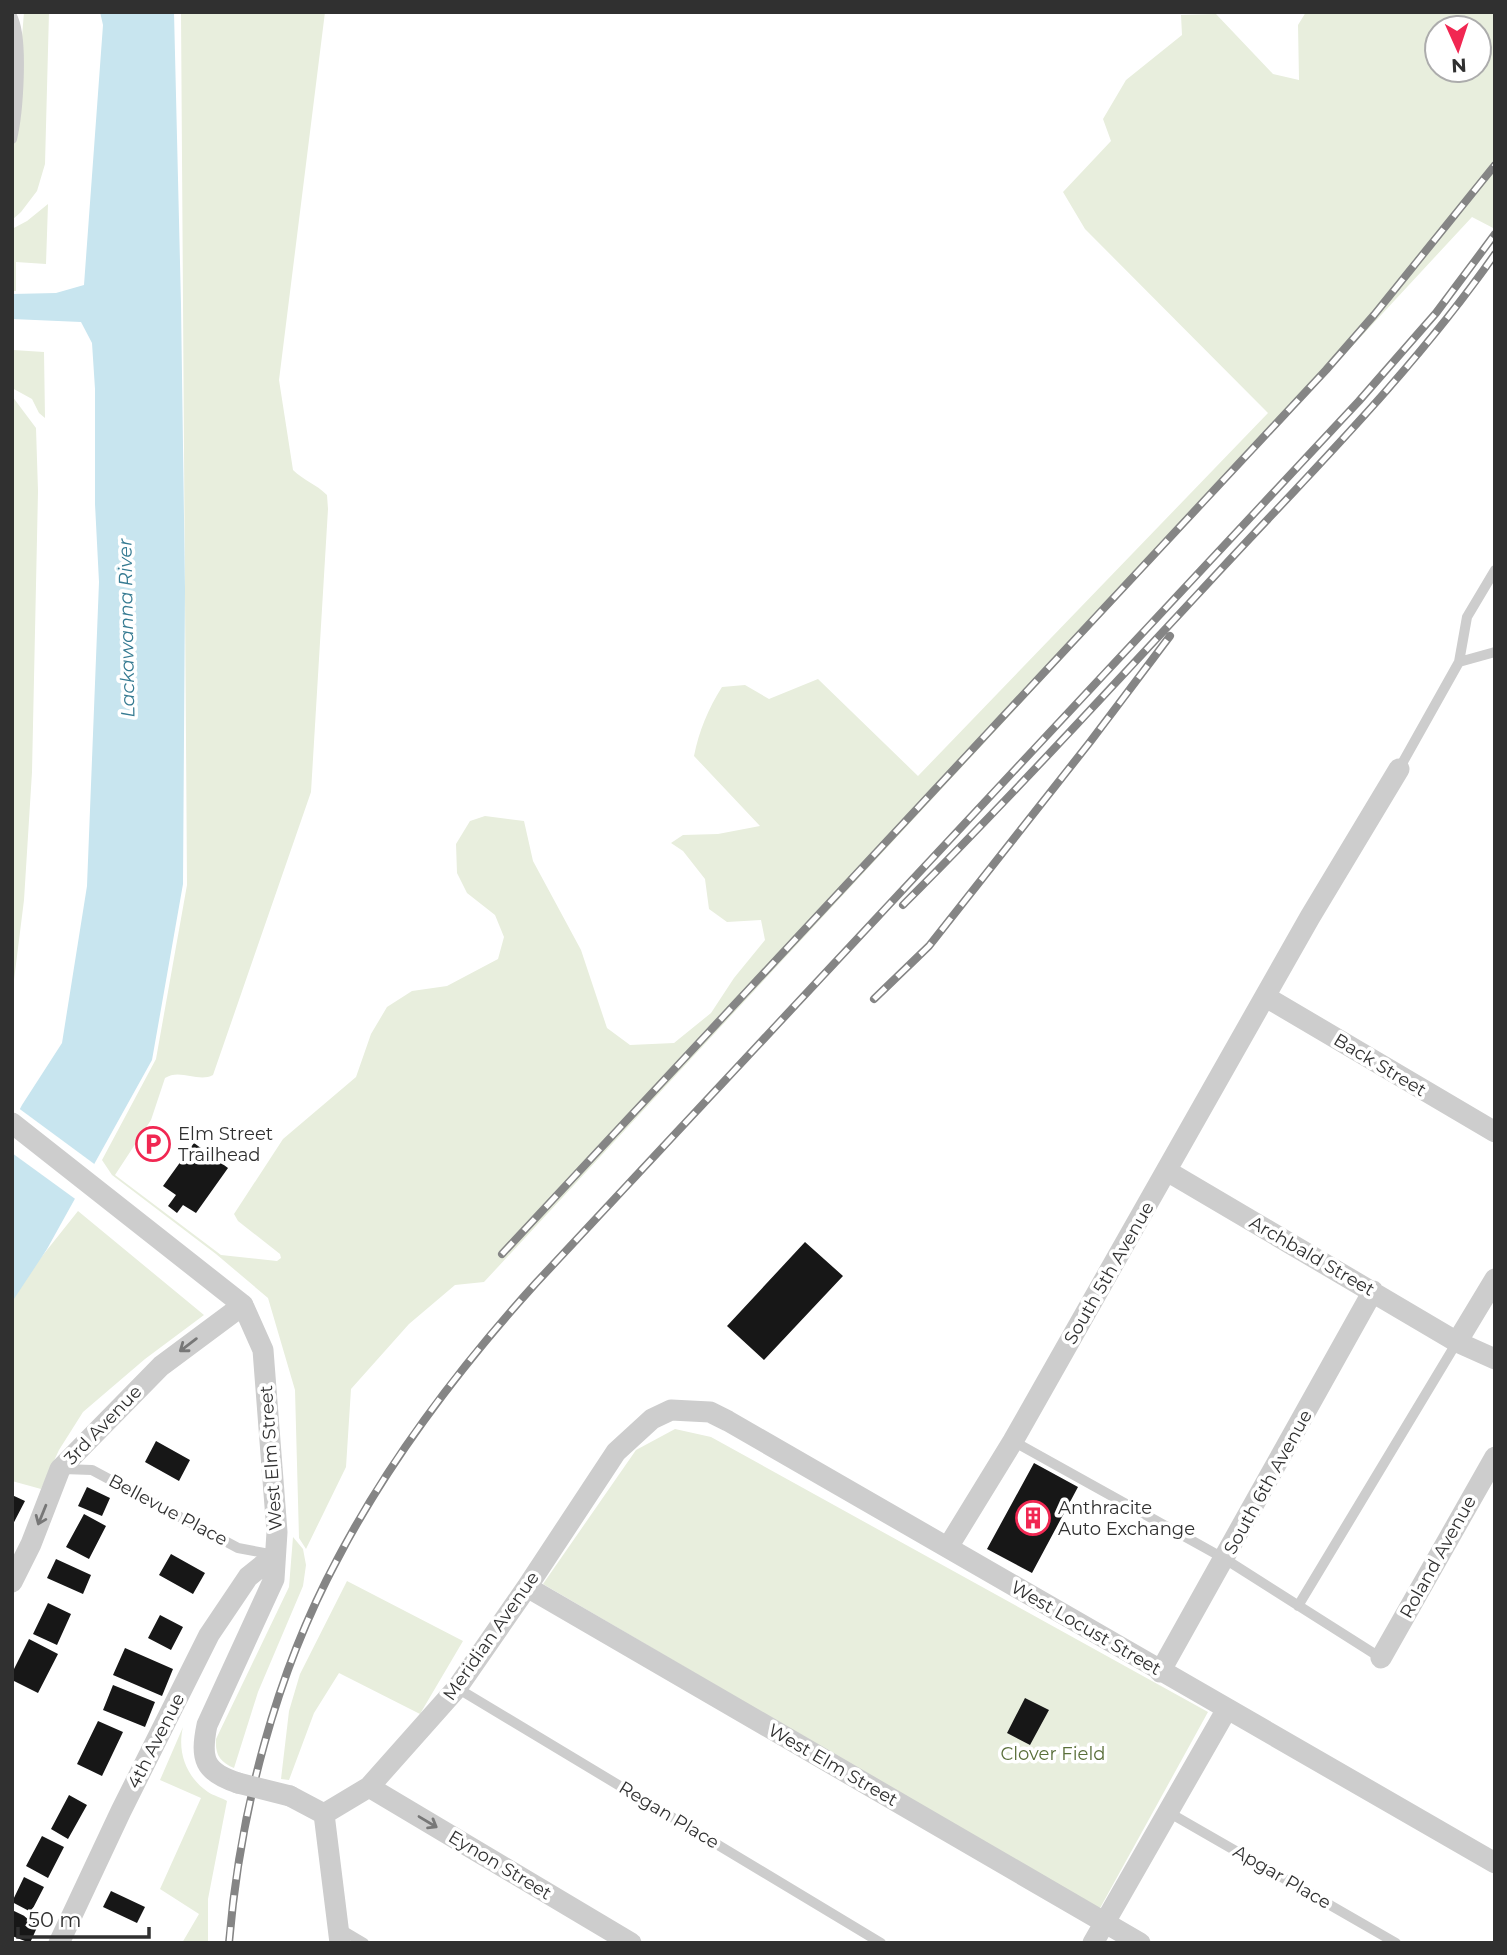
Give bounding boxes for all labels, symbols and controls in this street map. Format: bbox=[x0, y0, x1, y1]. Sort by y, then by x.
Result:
north arrow bbox=[1423, 14, 1493, 84]
text: N bbox=[1451, 54, 1467, 77]
water label: Lackawanna River bbox=[113, 538, 140, 718]
street label: Back Street bbox=[1330, 1029, 1430, 1101]
place label: Elm Street Trailhead bbox=[178, 1123, 273, 1166]
parking icon: Elm Street Trailhead bbox=[134, 1125, 172, 1163]
street label: South 5th Avenue bbox=[1059, 1198, 1159, 1348]
street label: Archbald Street bbox=[1245, 1211, 1379, 1301]
one-way arrow bbox=[179, 1338, 198, 1353]
street label: 3rd Avenue bbox=[60, 1381, 146, 1469]
street label: West Elm Street bbox=[255, 1385, 287, 1531]
street label: South 6th Avenue bbox=[1219, 1406, 1317, 1558]
street label: Bellevue Place bbox=[105, 1469, 231, 1551]
street label: Roland Avenue bbox=[1395, 1492, 1481, 1622]
place label: Anthracite Auto Exchange bbox=[1058, 1497, 1195, 1540]
building icon: Anthracite Auto Exchange bbox=[1014, 1499, 1052, 1537]
one-way arrow bbox=[35, 1503, 48, 1525]
street label: Meridian Avenue bbox=[438, 1567, 544, 1705]
street label: West Locust Street bbox=[1007, 1576, 1165, 1680]
street label: 4th Avenue bbox=[123, 1690, 189, 1792]
street label: West Elm Street bbox=[764, 1719, 902, 1811]
park label: Clover Field bbox=[1000, 1743, 1106, 1765]
street label: Regan Place bbox=[615, 1776, 723, 1854]
one-way arrow bbox=[417, 1815, 437, 1829]
street label: Eynon Street bbox=[444, 1826, 556, 1904]
street label: Apgar Place bbox=[1229, 1840, 1335, 1914]
scale bar bbox=[18, 1896, 149, 1940]
text: 50 m bbox=[28, 1907, 82, 1932]

